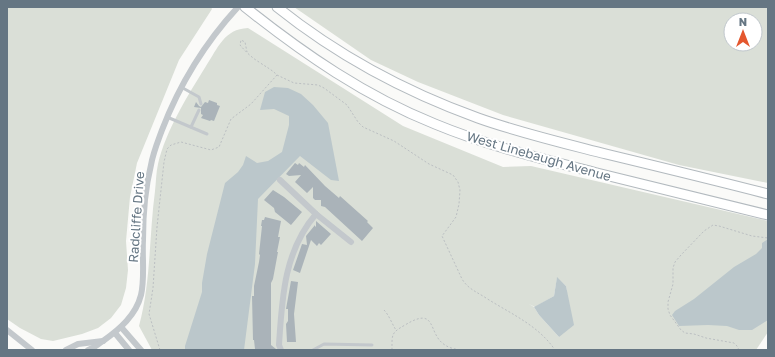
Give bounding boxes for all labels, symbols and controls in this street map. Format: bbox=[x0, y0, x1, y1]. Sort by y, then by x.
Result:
north arrow bbox=[723, 12, 763, 52]
text: N bbox=[739, 15, 747, 28]
street label: West Linebaugh Avenue bbox=[465, 128, 613, 184]
street label: Radcliffe Drive bbox=[125, 171, 147, 263]

